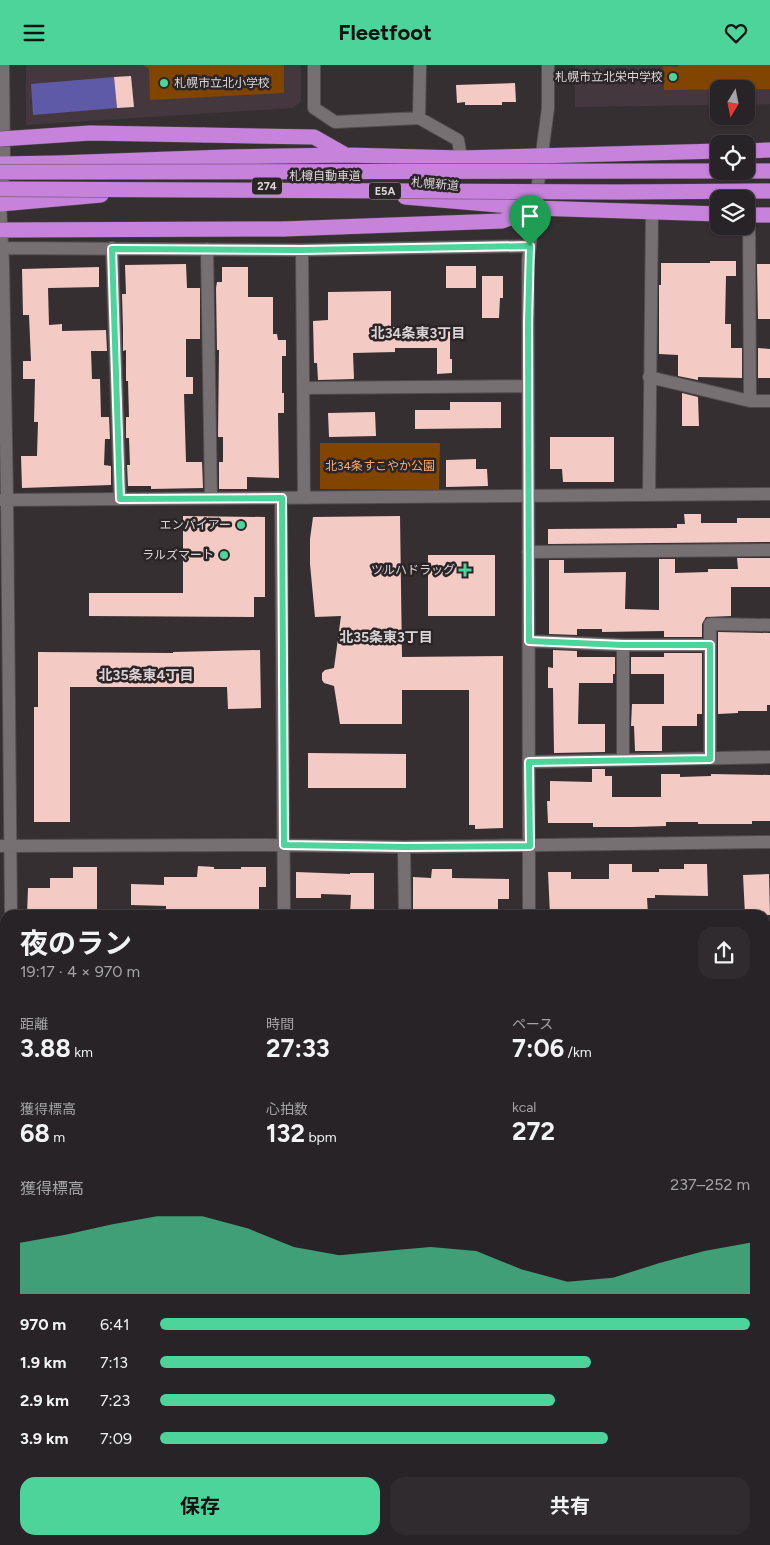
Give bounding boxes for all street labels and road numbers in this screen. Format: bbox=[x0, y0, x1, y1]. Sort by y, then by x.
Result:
street label: 札樽自動車道 bbox=[289, 169, 361, 183]
street label: 札幌新道 bbox=[410, 175, 460, 193]
road number: 274 bbox=[252, 177, 282, 195]
road number: E5A bbox=[369, 183, 401, 199]

